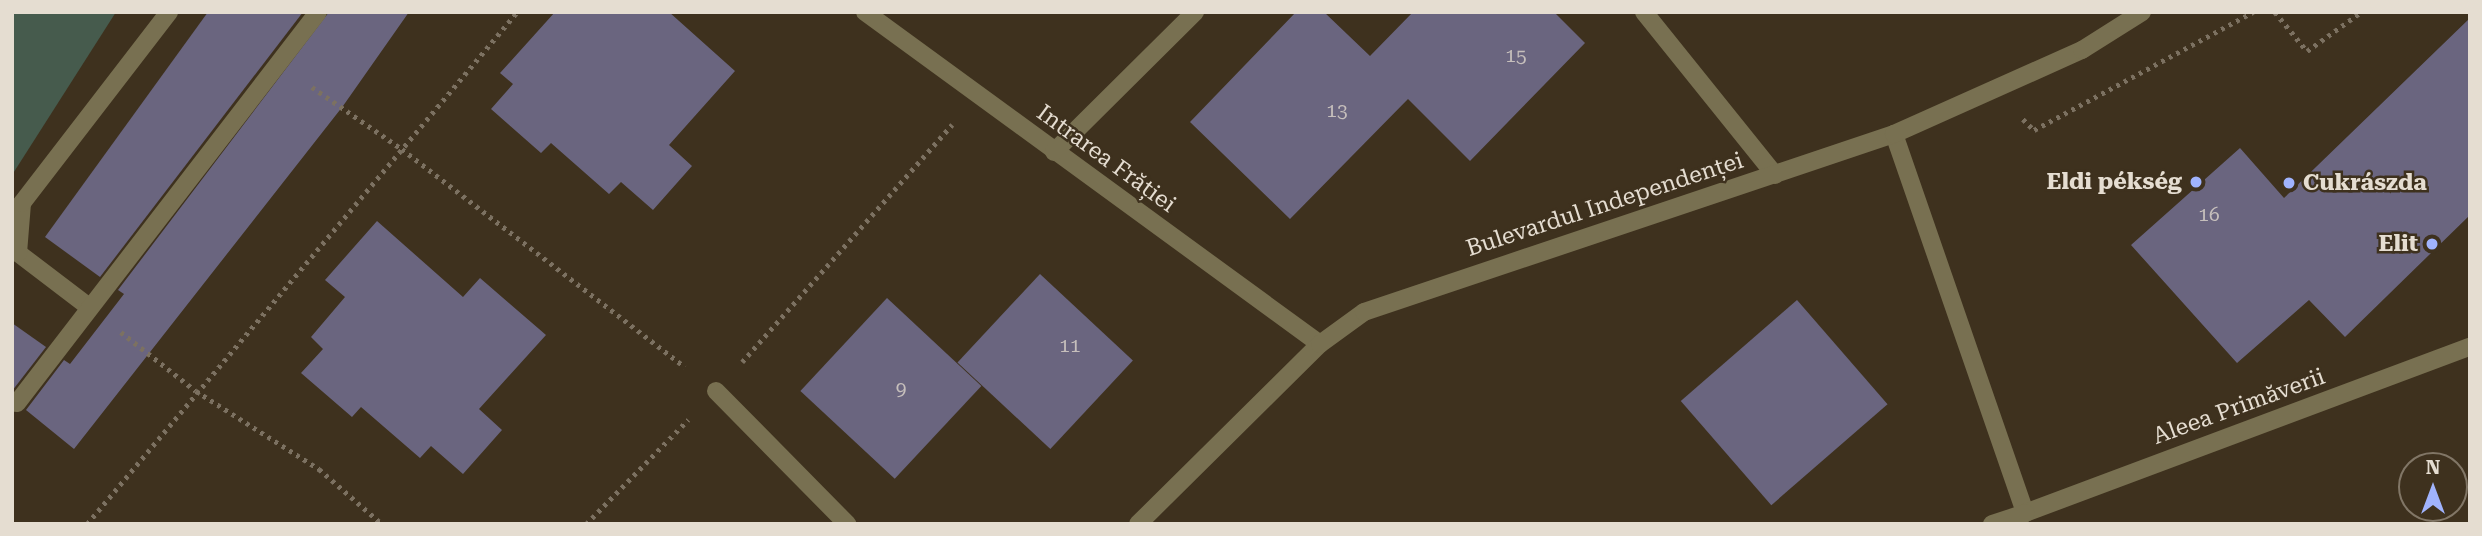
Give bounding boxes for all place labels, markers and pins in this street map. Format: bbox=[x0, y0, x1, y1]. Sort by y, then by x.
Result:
place label: Eldi pékség bbox=[2046, 168, 2182, 196]
place label: Cukrászda bbox=[2303, 169, 2427, 197]
marker: Eldi pékség bbox=[2188, 174, 2204, 190]
marker: Cukrászda bbox=[2281, 175, 2297, 191]
place label: Elit bbox=[2378, 230, 2418, 258]
marker: Elit bbox=[2424, 236, 2440, 252]

